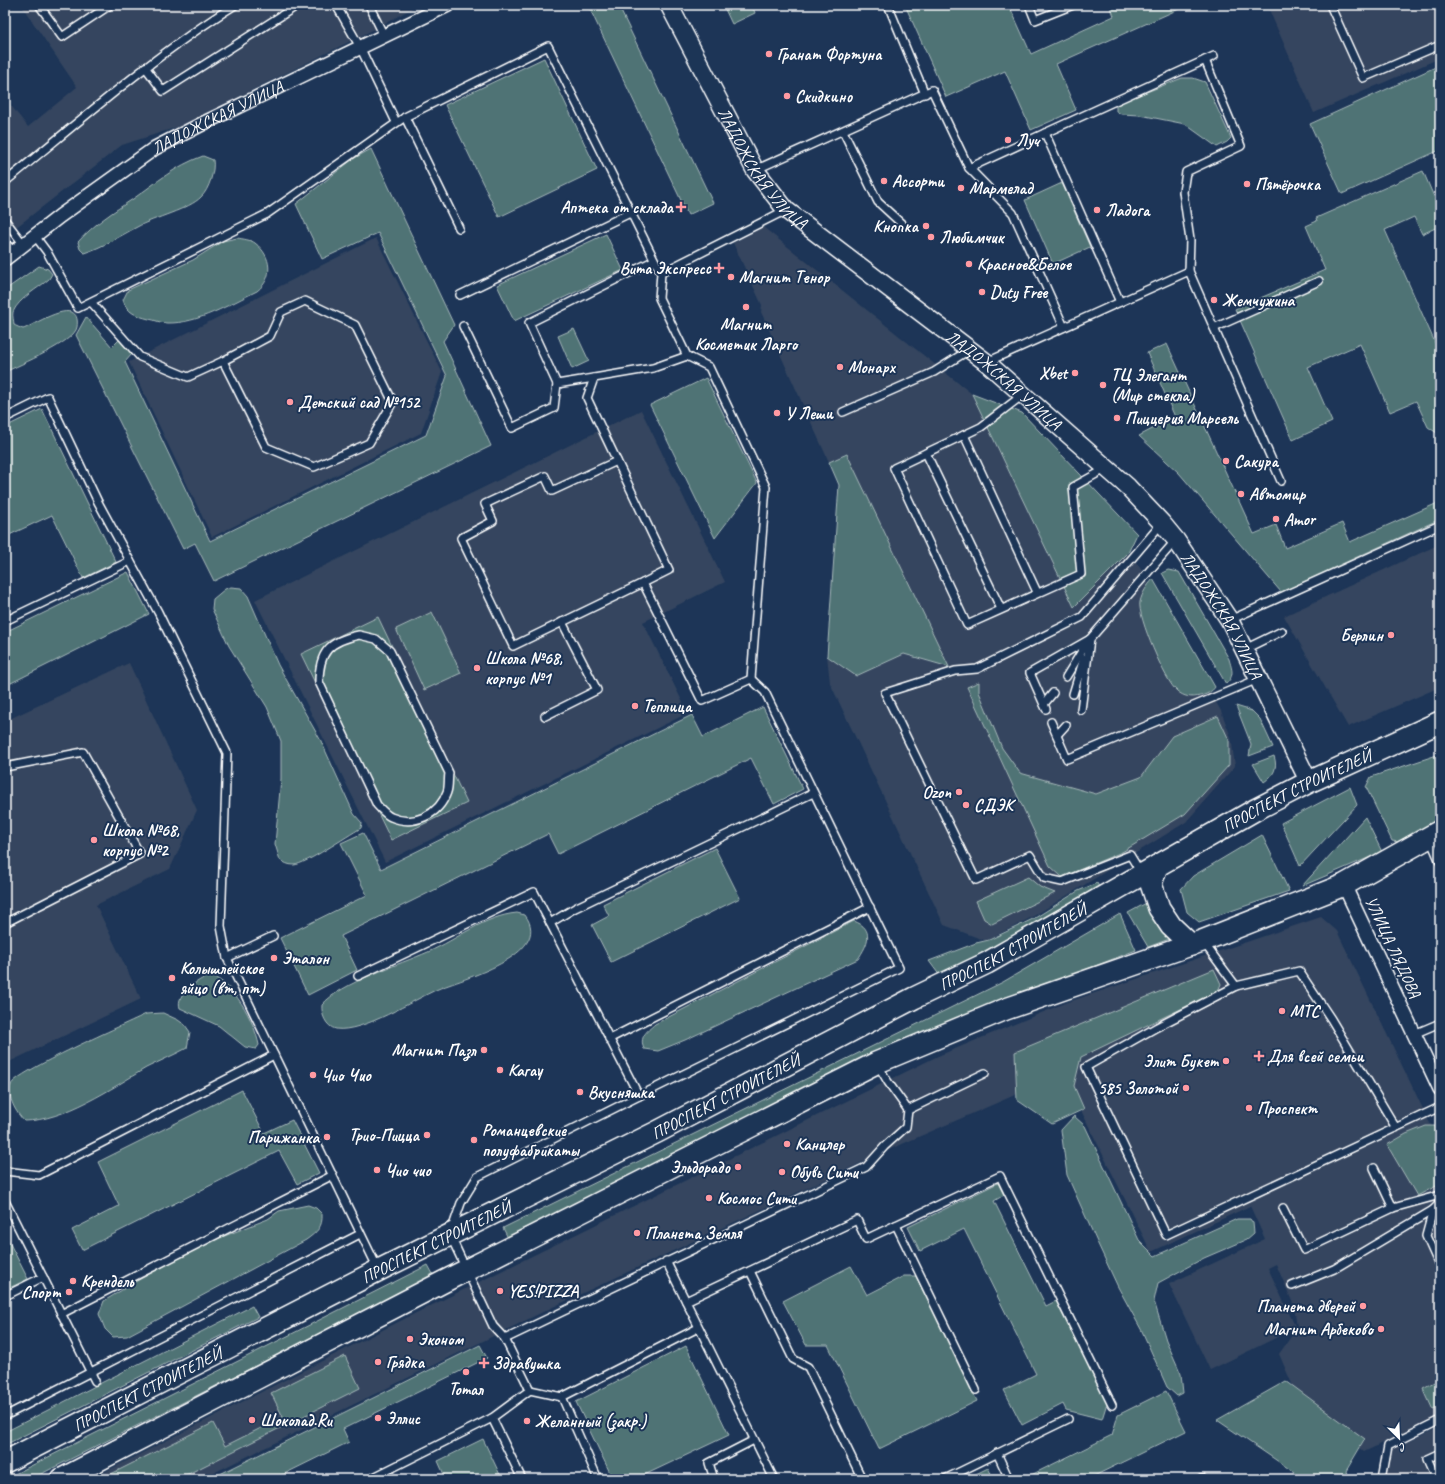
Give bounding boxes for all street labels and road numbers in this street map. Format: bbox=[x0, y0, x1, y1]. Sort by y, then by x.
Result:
street label: ЛАДОЖСКАЯ УЛИЦА bbox=[148, 75, 288, 159]
street label: ЛАДОЖСКАЯ УЛИЦА bbox=[714, 104, 813, 234]
street label: ЛАДОЖСКАЯ УЛИЦА bbox=[942, 325, 1067, 435]
street label: ЛАДОЖСКАЯ УЛИЦА bbox=[1176, 548, 1268, 683]
street label: ПРОСПЕКТ СТРОИТЕЛЕЙ bbox=[1218, 743, 1377, 837]
street label: УЛИЦА ЛЯДОВА bbox=[1360, 893, 1426, 1001]
street label: ПРОСПЕКТ СТРОИТЕЛЕЙ bbox=[936, 896, 1093, 995]
street label: ПРОСПЕКТ СТРОИТЕЛЕЙ bbox=[648, 1047, 806, 1144]
street label: ПРОСПЕКТ СТРОИТЕЛЕЙ bbox=[358, 1194, 517, 1288]
street label: ПРОСПЕКТ СТРОИТЕЛЕЙ bbox=[69, 1341, 228, 1436]

